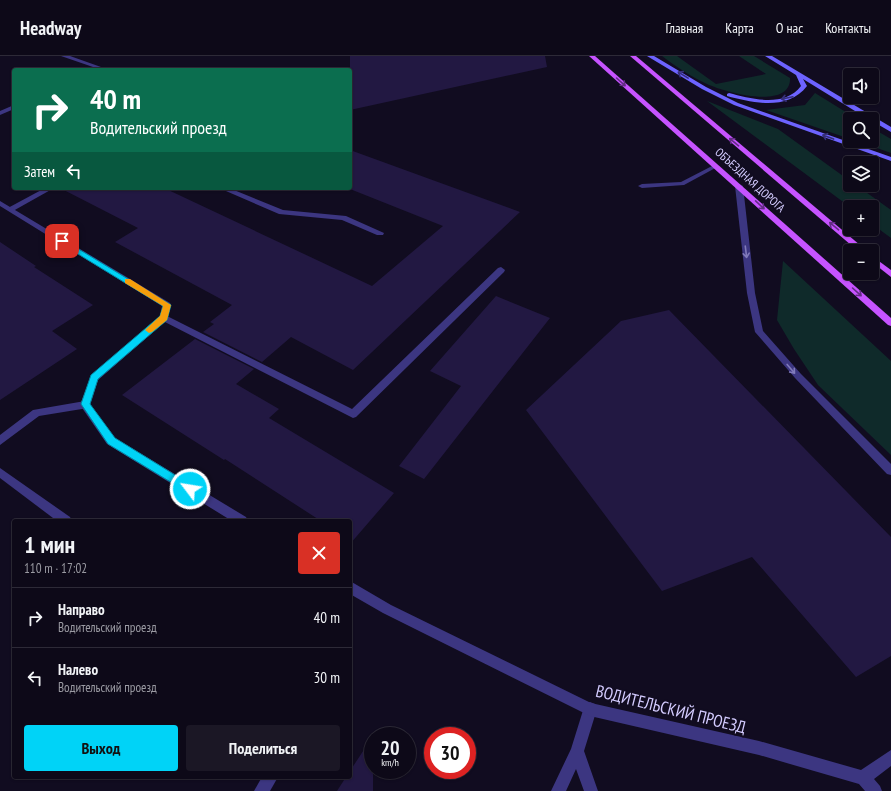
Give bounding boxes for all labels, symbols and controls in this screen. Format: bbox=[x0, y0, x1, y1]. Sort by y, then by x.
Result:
text: Headway bbox=[20, 16, 81, 40]
text: Главная bbox=[665, 19, 703, 37]
text: Карта bbox=[725, 19, 754, 37]
text: О нас bbox=[776, 19, 803, 37]
text: Контакты bbox=[825, 19, 871, 37]
map controls bbox=[843, 68, 879, 280]
button: sound bbox=[843, 68, 879, 104]
one-way arrow bbox=[677, 71, 689, 79]
one-way arrow bbox=[616, 77, 627, 86]
text: 40 m bbox=[90, 80, 141, 117]
icon: right bbox=[24, 84, 76, 136]
one-way arrow bbox=[781, 95, 794, 103]
button: search bbox=[843, 112, 879, 148]
text: Водительский проезд bbox=[90, 116, 227, 139]
one-way arrow bbox=[822, 132, 834, 140]
one-way arrow bbox=[729, 138, 740, 147]
street label: ОБЪЕЗДНАЯ ДОРОГА bbox=[712, 144, 789, 215]
button: layers bbox=[843, 156, 879, 192]
icon: left bbox=[63, 160, 85, 182]
text: Затем bbox=[24, 162, 55, 181]
button: + bbox=[843, 200, 879, 236]
one-way arrow bbox=[755, 201, 765, 210]
one-way arrow bbox=[828, 221, 839, 230]
pin bbox=[45, 224, 79, 258]
icon: arrive bbox=[51, 230, 73, 252]
button: − bbox=[843, 244, 879, 280]
one-way arrow bbox=[742, 245, 750, 258]
one-way arrow bbox=[852, 288, 862, 297]
one-way arrow bbox=[787, 364, 796, 375]
position arrow bbox=[169, 468, 211, 510]
text: 1 мин bbox=[24, 529, 75, 560]
button: close bbox=[298, 532, 340, 574]
text: 110 m · 17:02 bbox=[24, 560, 87, 577]
text: Направо bbox=[58, 600, 105, 619]
icon: right bbox=[24, 607, 46, 629]
text: 40 m bbox=[314, 608, 340, 627]
text: Водительский проезд bbox=[58, 619, 157, 636]
text: Налево bbox=[58, 660, 98, 679]
icon: left bbox=[24, 667, 46, 689]
text: 30 m bbox=[314, 668, 340, 687]
text: Водительский проезд bbox=[58, 679, 157, 696]
street label: ВОДИТЕЛЬСКИЙ ПРОЕЗД bbox=[594, 680, 748, 738]
button: Выход bbox=[24, 725, 178, 771]
button: Поделиться bbox=[186, 725, 340, 771]
speed limit sign: 30 bbox=[424, 727, 476, 779]
text: 20 bbox=[380, 735, 400, 761]
text: km/h bbox=[381, 756, 399, 769]

